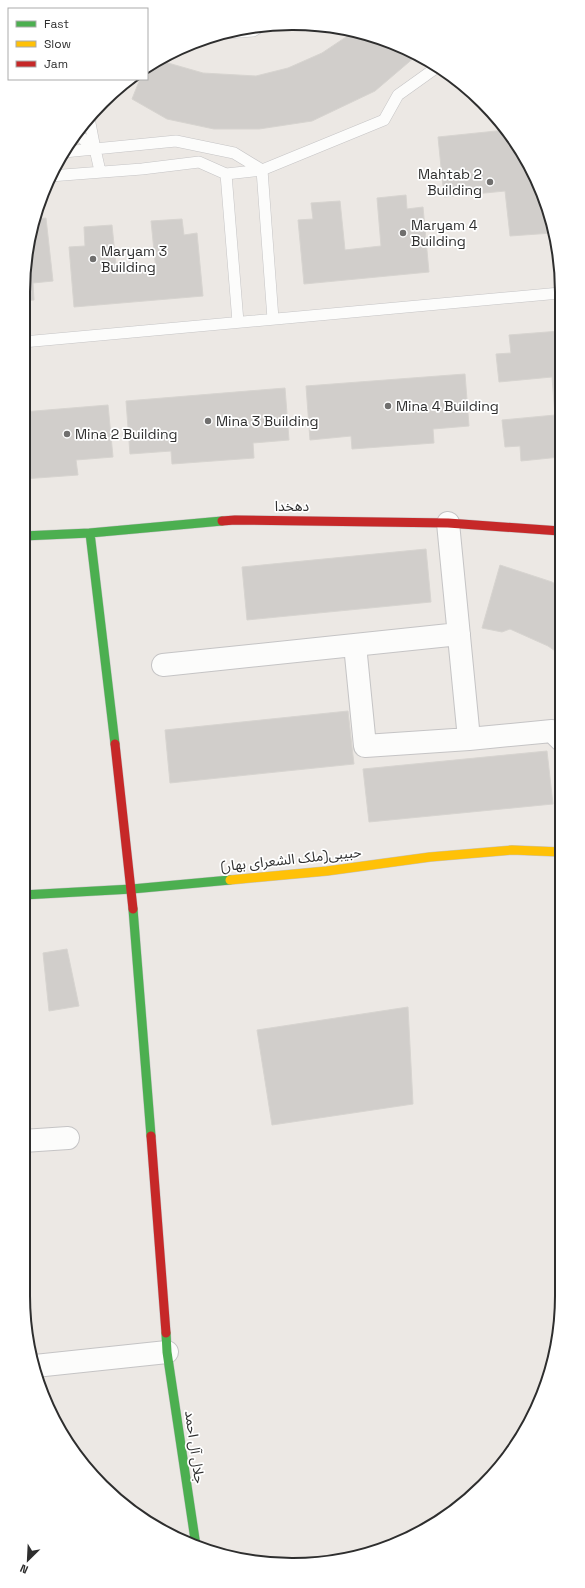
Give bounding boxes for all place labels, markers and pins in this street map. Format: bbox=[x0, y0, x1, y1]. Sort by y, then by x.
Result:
place label: Mahtab 2 Building bbox=[418, 165, 482, 199]
marker: Mahtab 2 Building bbox=[485, 177, 495, 187]
place label: Maryam 4 Building bbox=[411, 216, 478, 250]
marker: Maryam 4 Building bbox=[398, 228, 408, 238]
place label: Maryam 3 Building bbox=[101, 242, 167, 276]
marker: Maryam 3 Building bbox=[88, 254, 98, 264]
place label: Mina 4 Building bbox=[396, 397, 499, 415]
marker: Mina 4 Building bbox=[383, 401, 393, 411]
place label: Mina 3 Building bbox=[216, 412, 319, 430]
marker: Mina 3 Building bbox=[203, 416, 213, 426]
place label: Mina 2 Building bbox=[75, 425, 178, 443]
marker: Mina 2 Building bbox=[62, 429, 72, 439]

